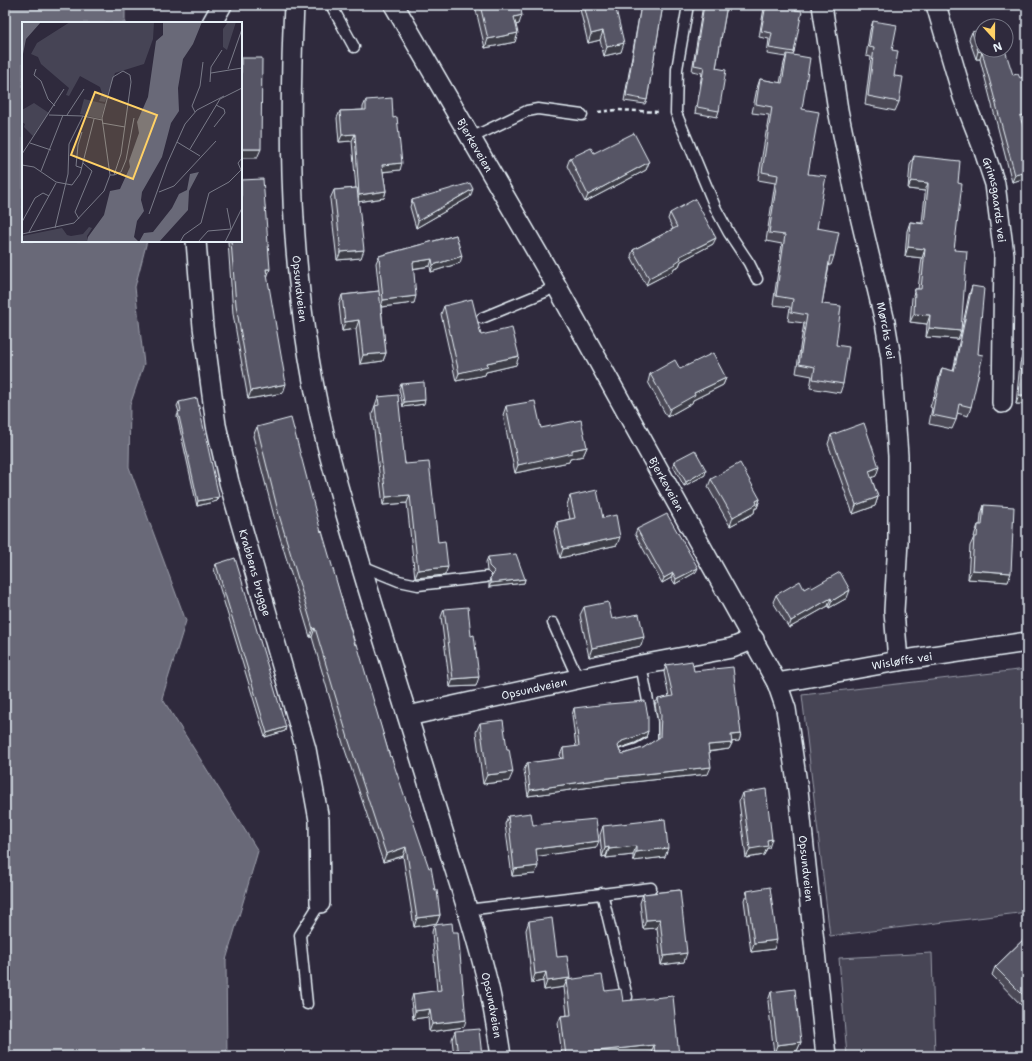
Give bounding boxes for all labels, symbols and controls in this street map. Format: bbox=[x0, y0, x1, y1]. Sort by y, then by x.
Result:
north arrow bbox=[974, 18, 1014, 58]
inset map bbox=[22, 22, 242, 242]
text: N bbox=[990, 38, 1004, 56]
street label: Bjerkeveien bbox=[453, 116, 496, 175]
street label: Grimsgaards vei bbox=[979, 155, 1009, 243]
street label: Opsundveien bbox=[288, 255, 311, 323]
street label: Mørchs vei bbox=[872, 300, 898, 361]
street label: Bjerkeveien bbox=[645, 454, 687, 514]
street label: Krabbens brygge bbox=[235, 528, 274, 618]
street label: Wisløffs vei bbox=[871, 649, 933, 674]
street label: Opsundveien bbox=[500, 674, 569, 703]
street label: Opsundveien bbox=[795, 835, 817, 903]
street label: Opsundveien bbox=[477, 971, 505, 1039]

